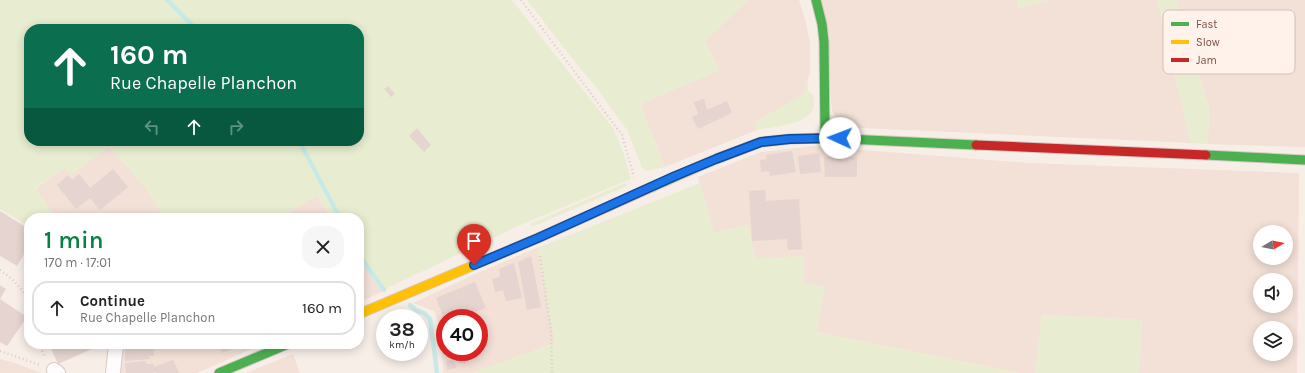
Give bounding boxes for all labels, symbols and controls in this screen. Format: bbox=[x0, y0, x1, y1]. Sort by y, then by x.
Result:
legend bbox=[1163, 10, 1295, 74]
text: Fast bbox=[1196, 18, 1217, 31]
text: Slow bbox=[1196, 36, 1220, 49]
text: 160 m bbox=[110, 38, 188, 71]
icon: ahead bbox=[44, 40, 96, 92]
text: Jam bbox=[1196, 54, 1217, 67]
text: Rue Chapelle Planchon bbox=[110, 72, 297, 94]
icon: left bbox=[141, 116, 163, 138]
icon: ahead bbox=[183, 116, 205, 138]
icon: right bbox=[225, 116, 247, 138]
position arrow bbox=[819, 117, 861, 159]
pin bbox=[457, 224, 491, 265]
north arrow bbox=[1253, 225, 1293, 265]
map controls bbox=[1253, 225, 1293, 361]
text: 1 min bbox=[44, 226, 104, 254]
button: close bbox=[302, 226, 344, 268]
icon: arrive bbox=[463, 230, 485, 252]
text: 170 m · 17:01 bbox=[44, 255, 111, 270]
button: sound bbox=[1253, 273, 1293, 313]
text: Continue bbox=[80, 292, 145, 310]
icon: ahead bbox=[46, 297, 68, 319]
text: 160 m bbox=[302, 299, 342, 317]
speed limit sign: 40 bbox=[436, 309, 488, 361]
text: Rue Chapelle Planchon bbox=[80, 310, 215, 325]
text: 38 bbox=[389, 318, 415, 341]
button: layers bbox=[1253, 321, 1293, 361]
text: km/h bbox=[389, 339, 415, 351]

